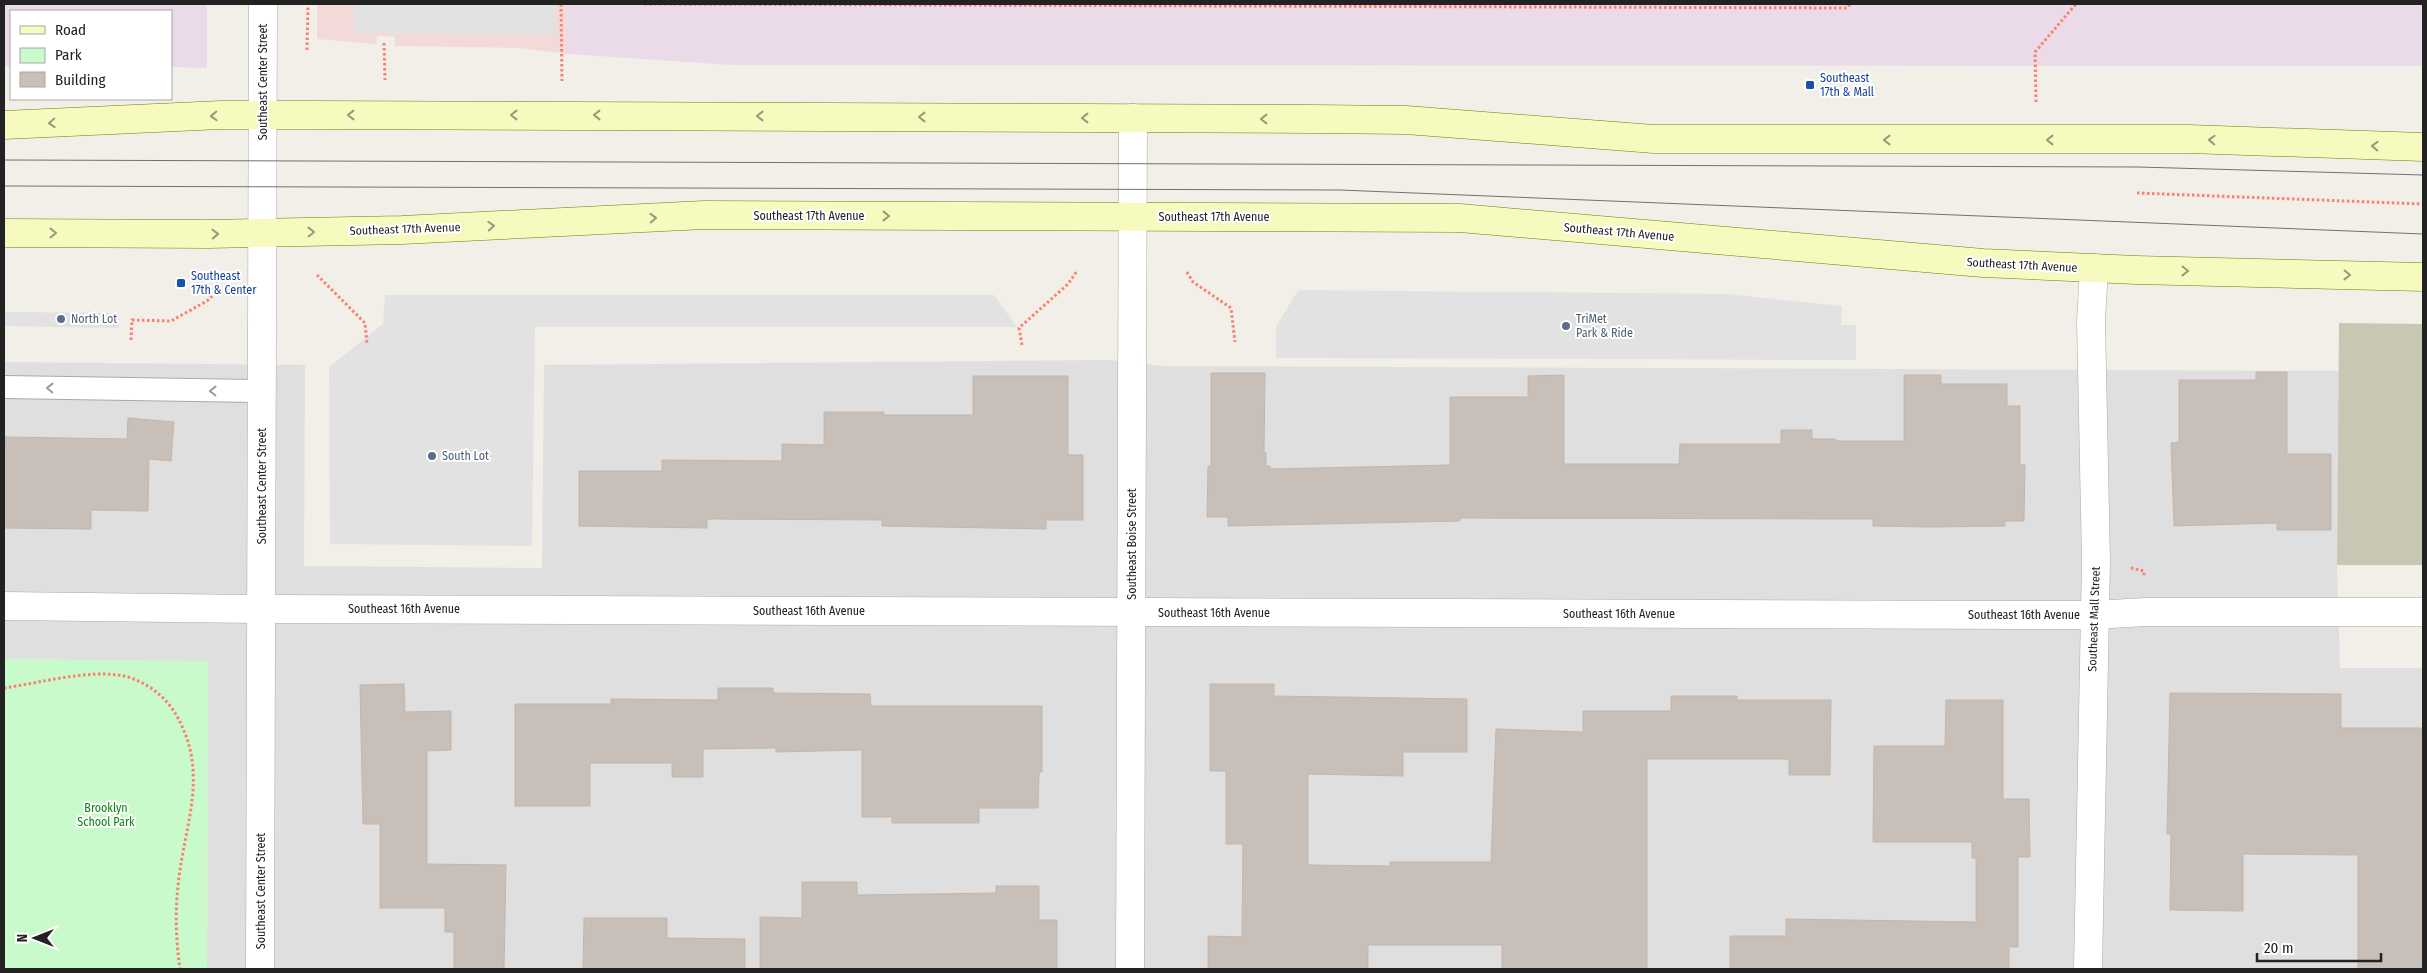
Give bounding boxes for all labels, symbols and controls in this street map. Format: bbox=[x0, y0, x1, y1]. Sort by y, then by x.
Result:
legend bbox=[10, 10, 172, 100]
text: Road bbox=[55, 21, 86, 39]
street label: Southeast Center Street bbox=[256, 24, 270, 140]
text: Park bbox=[55, 46, 82, 64]
text: Building bbox=[55, 71, 106, 89]
place label: Southeast 17th & Mall bbox=[1820, 71, 1874, 99]
marker: Southeast 17th & Mall bbox=[1804, 79, 1816, 91]
one-way arrow bbox=[210, 110, 218, 121]
one-way arrow bbox=[347, 110, 355, 120]
one-way arrow bbox=[510, 110, 518, 120]
one-way arrow bbox=[593, 110, 600, 120]
one-way arrow bbox=[755, 111, 763, 121]
one-way arrow bbox=[918, 112, 926, 122]
one-way arrow bbox=[1080, 113, 1088, 123]
one-way arrow bbox=[1260, 114, 1268, 124]
one-way arrow bbox=[48, 117, 56, 128]
one-way arrow bbox=[1883, 135, 1890, 145]
one-way arrow bbox=[2045, 135, 2053, 146]
one-way arrow bbox=[2208, 135, 2216, 145]
one-way arrow bbox=[2370, 140, 2378, 151]
street label: Southeast 17th Avenue bbox=[754, 209, 865, 223]
street label: Southeast 17th Avenue bbox=[1159, 210, 1270, 224]
one-way arrow bbox=[882, 211, 890, 221]
one-way arrow bbox=[649, 212, 657, 223]
street label: Southeast 17th Avenue bbox=[349, 220, 461, 238]
one-way arrow bbox=[487, 220, 495, 231]
street label: Southeast 17th Avenue bbox=[1563, 220, 1675, 244]
one-way arrow bbox=[308, 227, 315, 237]
one-way arrow bbox=[49, 228, 57, 238]
one-way arrow bbox=[211, 228, 219, 239]
street label: Southeast 17th Avenue bbox=[1966, 255, 2078, 275]
one-way arrow bbox=[2181, 266, 2189, 277]
place label: Southeast 17th & Center bbox=[191, 269, 257, 297]
one-way arrow bbox=[2343, 270, 2351, 281]
marker: Southeast 17th & Center bbox=[175, 277, 187, 289]
place label: North Lot bbox=[71, 312, 117, 326]
place label: TriMet Park & Ride bbox=[1576, 312, 1633, 340]
marker: North Lot bbox=[55, 313, 67, 325]
marker: TriMet Park & Ride bbox=[1560, 320, 1572, 332]
one-way arrow bbox=[46, 383, 54, 393]
one-way arrow bbox=[209, 385, 217, 396]
street label: Southeast Center Street bbox=[255, 428, 269, 544]
place label: South Lot bbox=[442, 449, 489, 463]
marker: South Lot bbox=[426, 450, 438, 462]
street label: Southeast Boise Street bbox=[1125, 488, 1139, 600]
street label: Southeast Mall Street bbox=[2085, 566, 2103, 672]
street label: Southeast 16th Avenue bbox=[348, 602, 460, 616]
street label: Southeast 16th Avenue bbox=[753, 604, 865, 618]
street label: Southeast 16th Avenue bbox=[1158, 606, 1270, 620]
street label: Southeast 16th Avenue bbox=[1563, 607, 1675, 621]
street label: Southeast 16th Avenue bbox=[1968, 608, 2080, 622]
park label: Brooklyn School Park bbox=[77, 801, 135, 829]
street label: Southeast Center Street bbox=[254, 833, 268, 949]
north arrow bbox=[10, 913, 60, 963]
scale bar bbox=[2257, 930, 2381, 962]
text: N bbox=[14, 934, 31, 942]
text: 20 m bbox=[2264, 939, 2294, 957]

